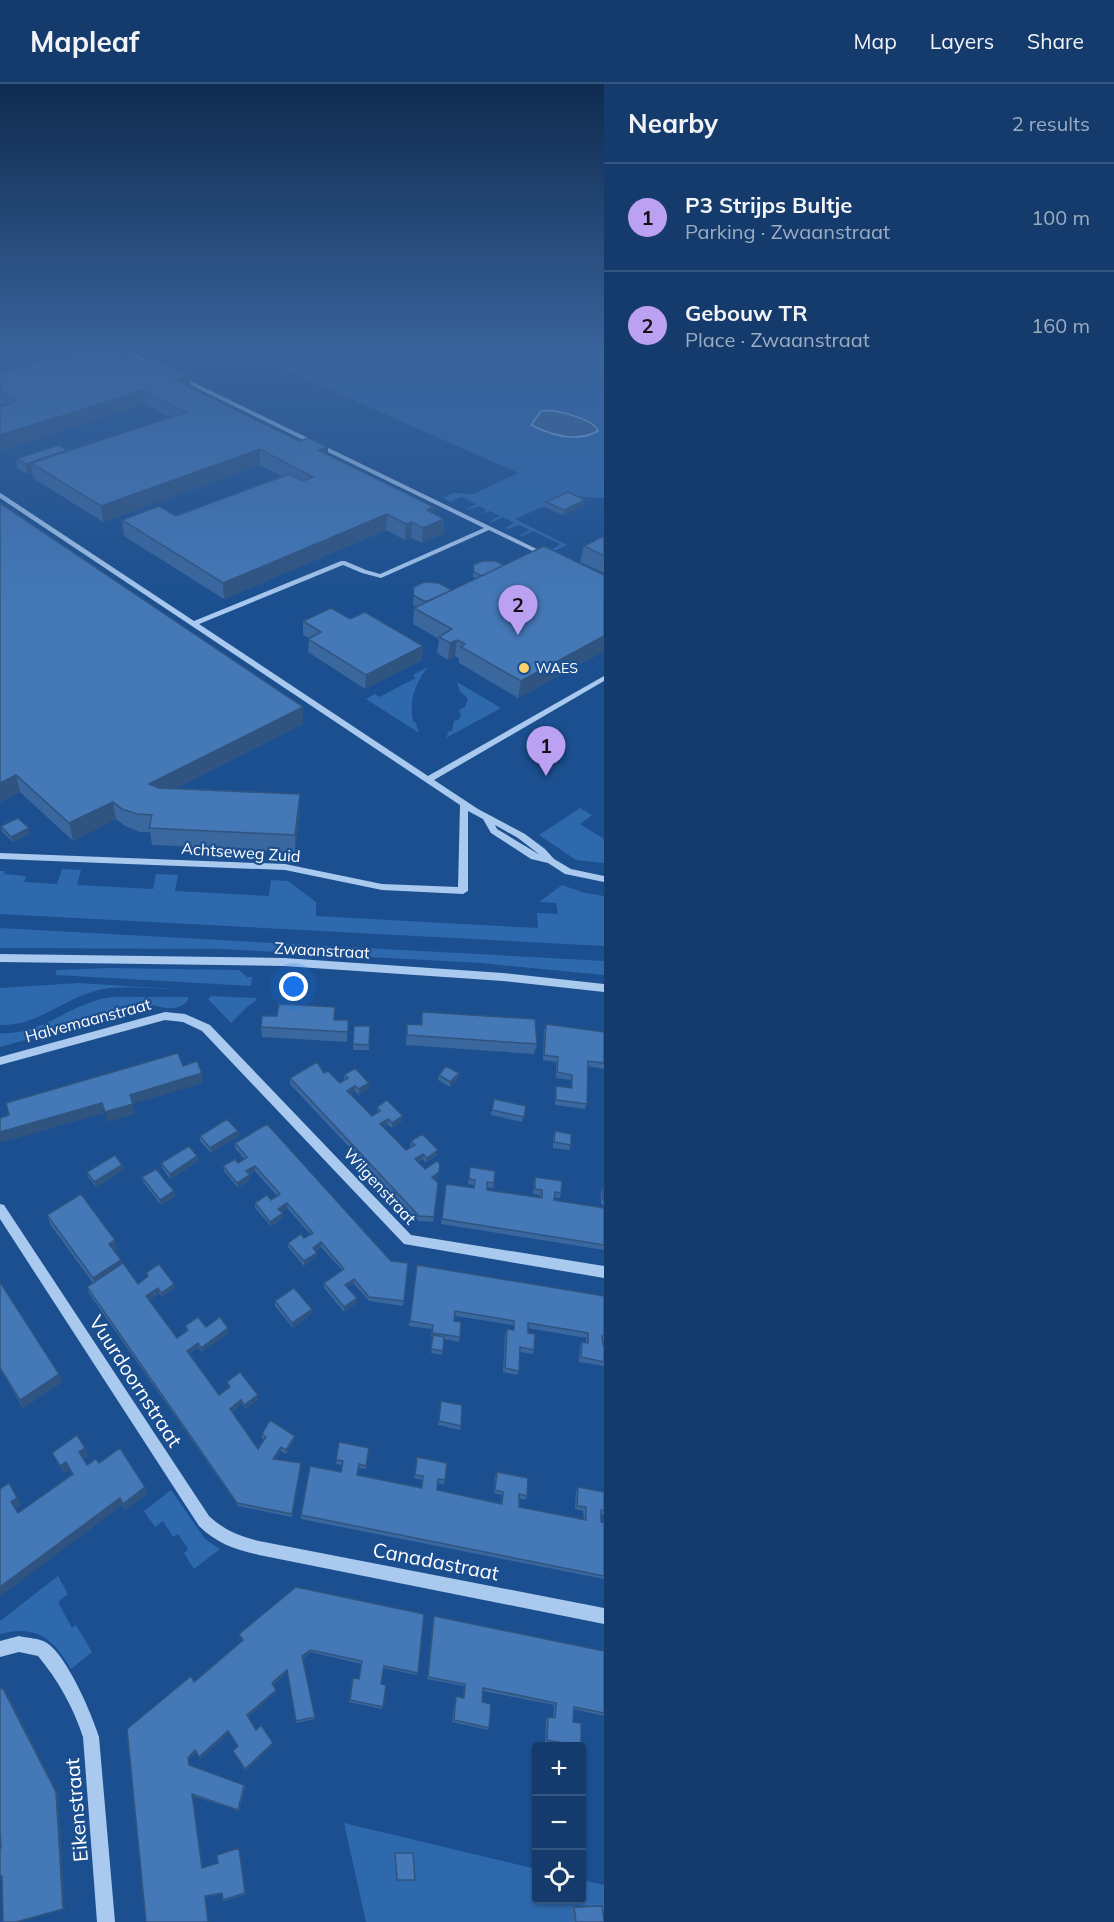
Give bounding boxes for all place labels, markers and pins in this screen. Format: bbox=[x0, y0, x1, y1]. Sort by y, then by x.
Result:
pin: 2 bbox=[498, 586, 538, 635]
place label: WAES bbox=[536, 659, 578, 677]
marker: WAES bbox=[517, 661, 531, 675]
pin: 1 bbox=[526, 726, 566, 776]

